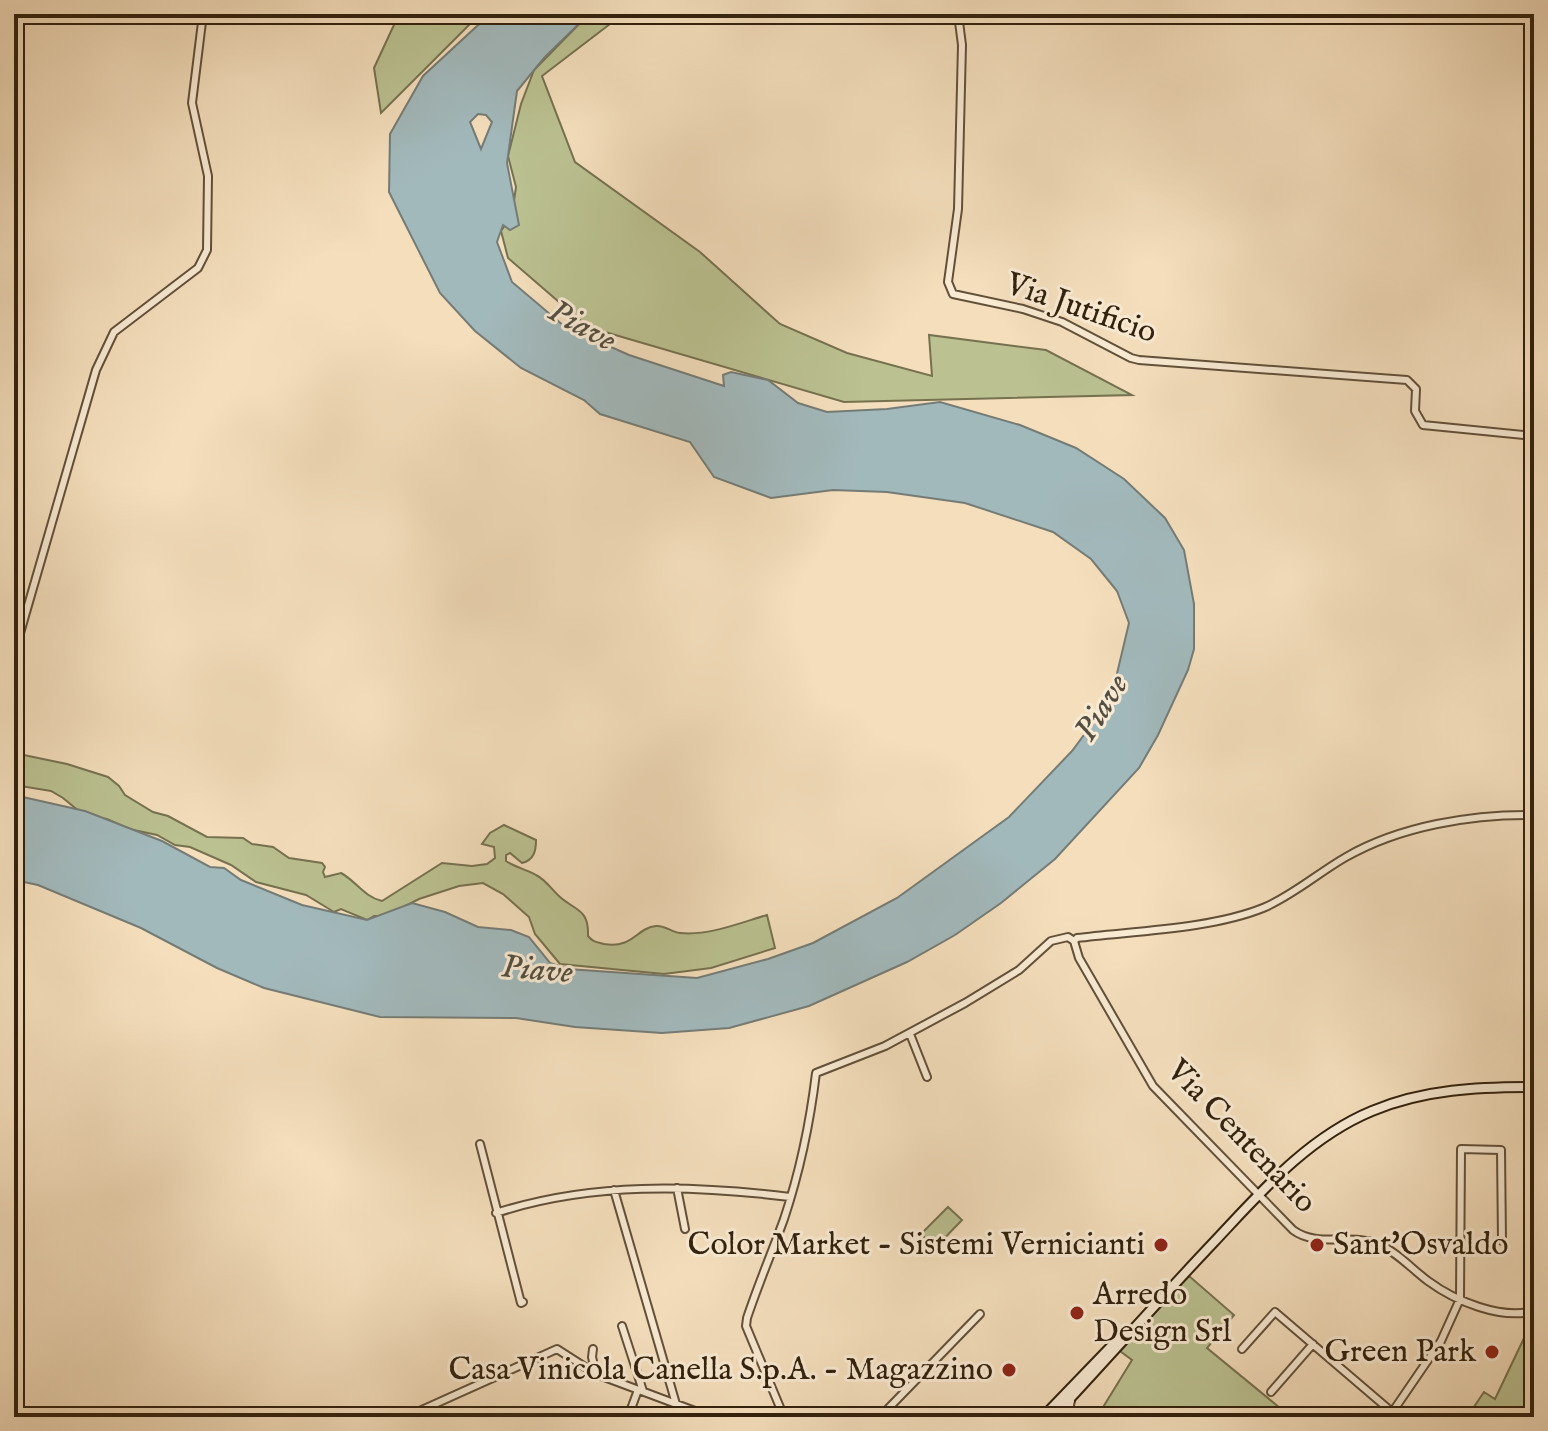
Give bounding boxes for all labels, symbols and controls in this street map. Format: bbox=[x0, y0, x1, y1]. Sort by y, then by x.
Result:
street label: Via Jutificio bbox=[999, 264, 1162, 354]
water label: Piave bbox=[540, 290, 624, 362]
water label: Piave bbox=[1065, 666, 1140, 750]
water label: Piave bbox=[499, 945, 575, 995]
street label: Via Centenario bbox=[1157, 1051, 1325, 1223]
place label: Color Market - Sistemi Vernicianti bbox=[688, 1225, 1145, 1266]
place label: Sant'Osvaldo bbox=[1333, 1225, 1509, 1266]
marker: Color Market - Sistemi Vernicianti bbox=[1152, 1236, 1170, 1254]
marker: Sant'Osvaldo bbox=[1308, 1236, 1326, 1254]
place label: Arredo Design Srl bbox=[1092, 1275, 1232, 1353]
marker: Arredo Design Srl bbox=[1068, 1304, 1086, 1322]
place label: Green Park bbox=[1325, 1332, 1477, 1373]
marker: Green Park bbox=[1483, 1343, 1501, 1361]
place label: Casa Vinicola Canella S.p.A. - Magazzino bbox=[448, 1350, 993, 1391]
marker: Casa Vinicola Canella S.p.A. - Magazzino bbox=[1000, 1361, 1018, 1379]

